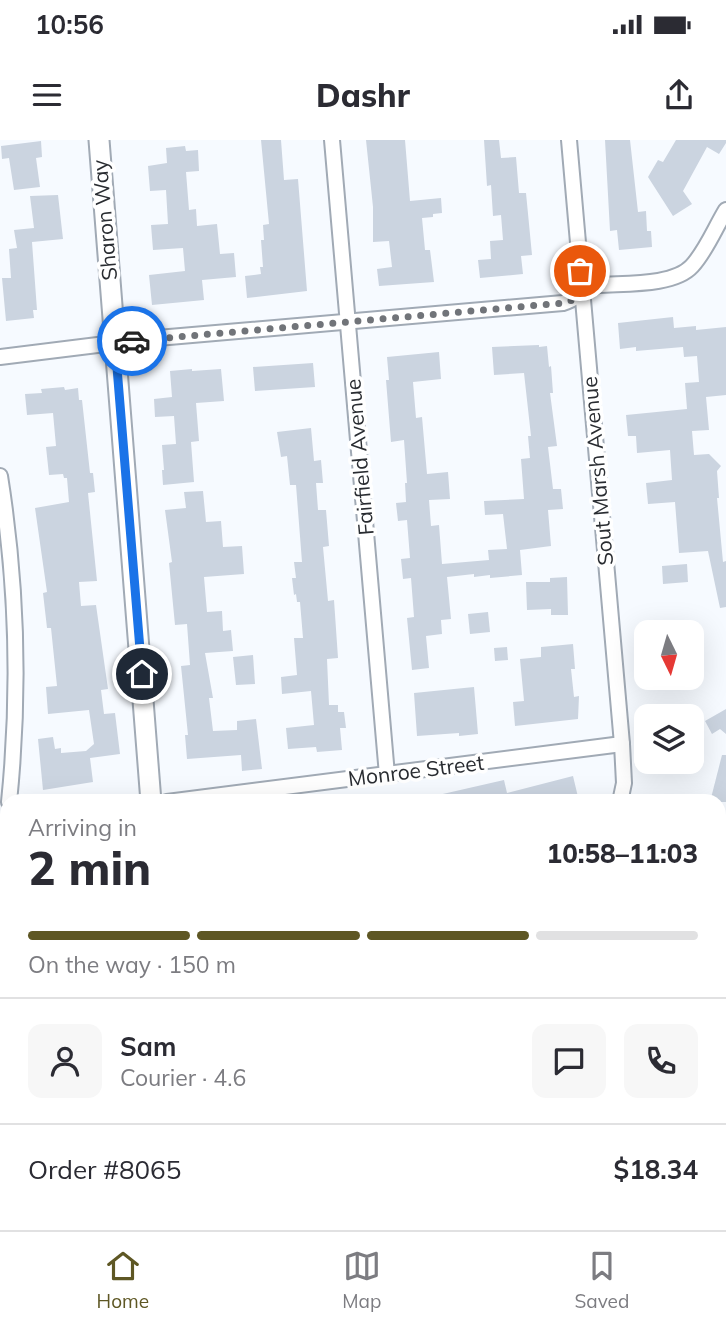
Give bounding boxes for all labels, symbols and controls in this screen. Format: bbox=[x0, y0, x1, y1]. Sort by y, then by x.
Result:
text: 10:56 bbox=[35, 8, 104, 41]
text: Dashr bbox=[316, 75, 410, 115]
icon: menu bbox=[28, 76, 66, 114]
icon: share bbox=[660, 76, 698, 114]
street label: Sharon Way bbox=[86, 159, 122, 282]
pin bbox=[550, 241, 610, 301]
icon: bag bbox=[561, 252, 599, 290]
courier bbox=[97, 306, 167, 376]
icon: car bbox=[113, 322, 151, 360]
street label: Sout Marsh Avenue bbox=[576, 376, 618, 567]
street label: Fairfield Avenue bbox=[339, 378, 379, 536]
north arrow bbox=[634, 620, 704, 690]
map controls bbox=[634, 620, 704, 774]
pin bbox=[112, 644, 172, 704]
icon: home bbox=[123, 655, 161, 693]
button: layers bbox=[634, 704, 704, 774]
street label: Monroe Street bbox=[346, 749, 485, 791]
text: Arriving in bbox=[28, 813, 137, 842]
text: 10:58–11:03 bbox=[547, 837, 698, 870]
text: 2 min bbox=[28, 839, 151, 897]
text: On the way · 150 m bbox=[28, 950, 236, 979]
button: person bbox=[28, 1024, 102, 1098]
button: chat bbox=[532, 1024, 606, 1098]
button: phone bbox=[624, 1024, 698, 1098]
text: Sam bbox=[120, 1030, 176, 1063]
text: Courier · 4.6 bbox=[120, 1063, 246, 1092]
text: Order #8065 bbox=[28, 1153, 181, 1186]
text: $18.34 bbox=[614, 1153, 698, 1186]
tab: Home bbox=[97, 1247, 149, 1313]
tab: Map bbox=[342, 1247, 381, 1313]
tab: Saved bbox=[575, 1247, 629, 1313]

